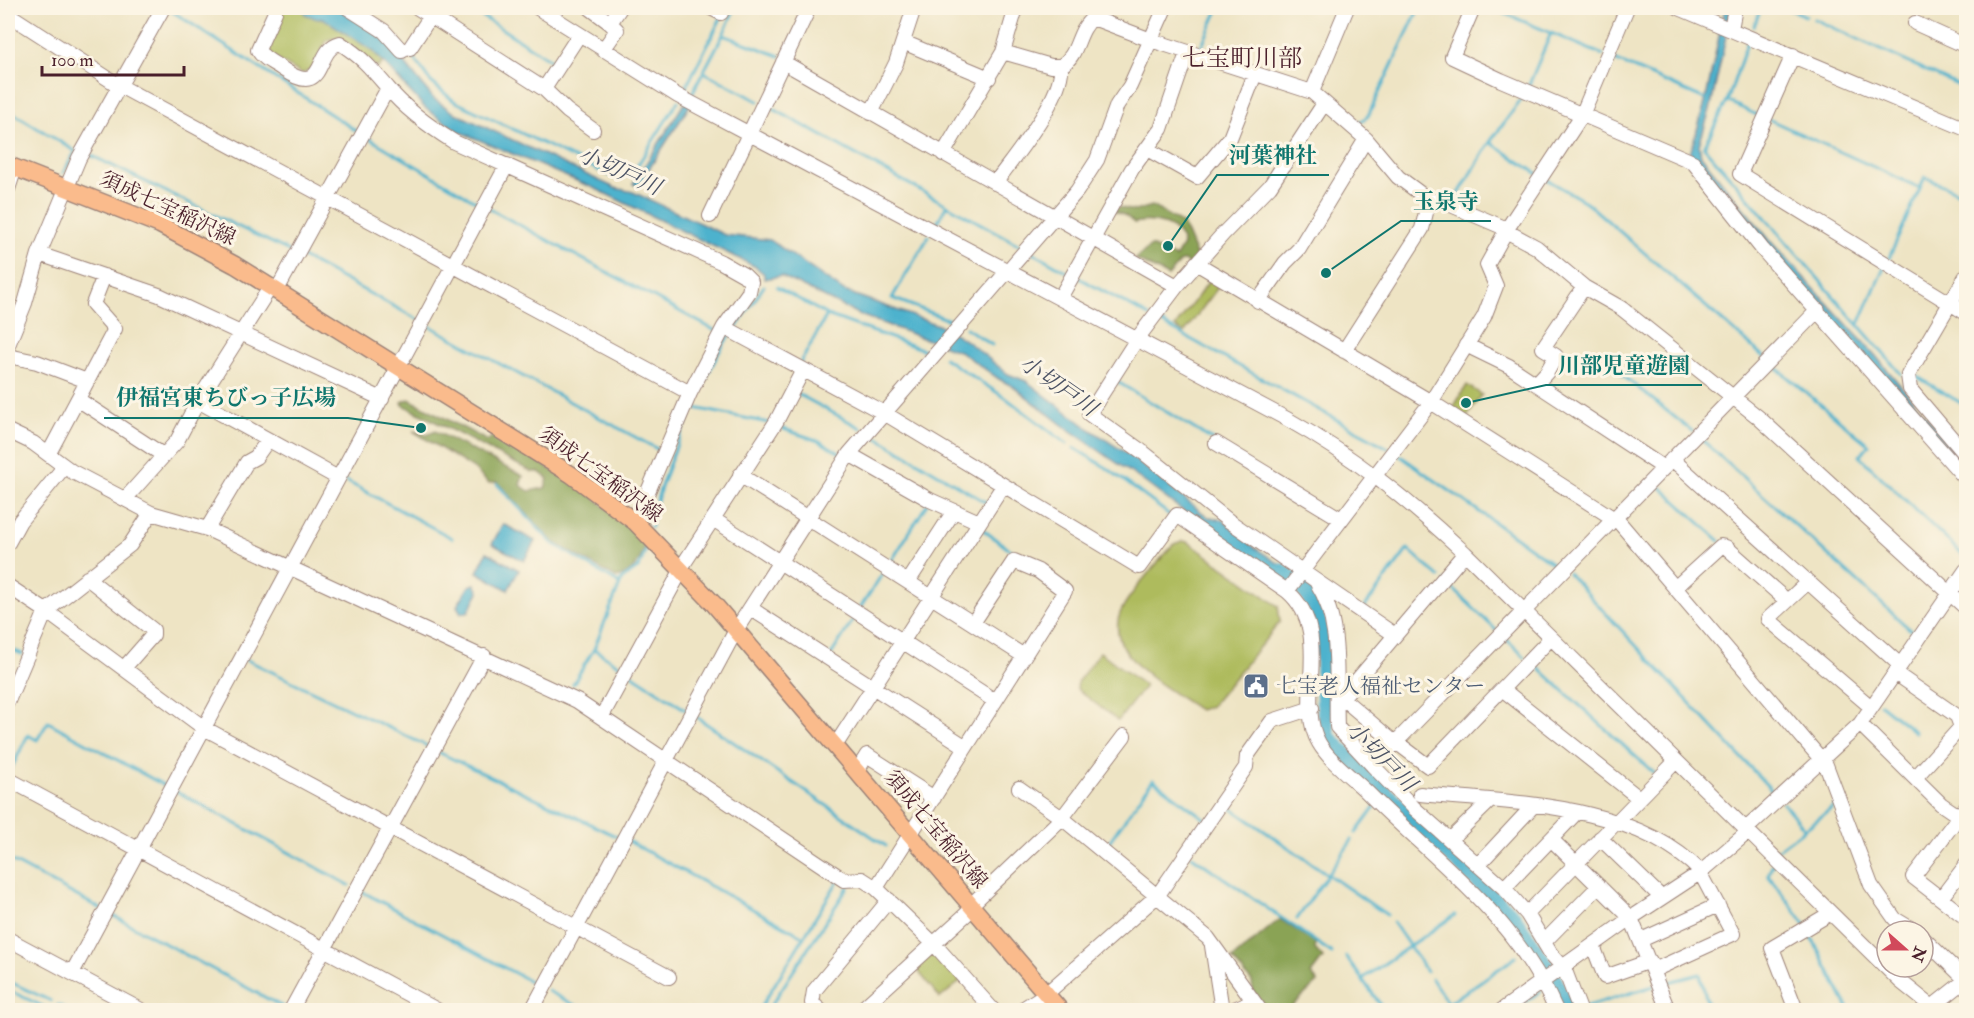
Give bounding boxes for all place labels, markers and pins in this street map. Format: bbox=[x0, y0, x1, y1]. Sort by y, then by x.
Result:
callout: 河葉神社 bbox=[1217, 135, 1329, 175]
callout: 玉泉寺 bbox=[1401, 181, 1491, 221]
callout: 川部児童遊園 bbox=[1546, 345, 1702, 385]
callout: 伊福宮東ちびっ子広場 bbox=[104, 378, 348, 418]
public building icon: 七宝老人福祉センター bbox=[1241, 671, 1271, 701]
place label: 七宝老人福祉センター bbox=[1276, 673, 1485, 700]

